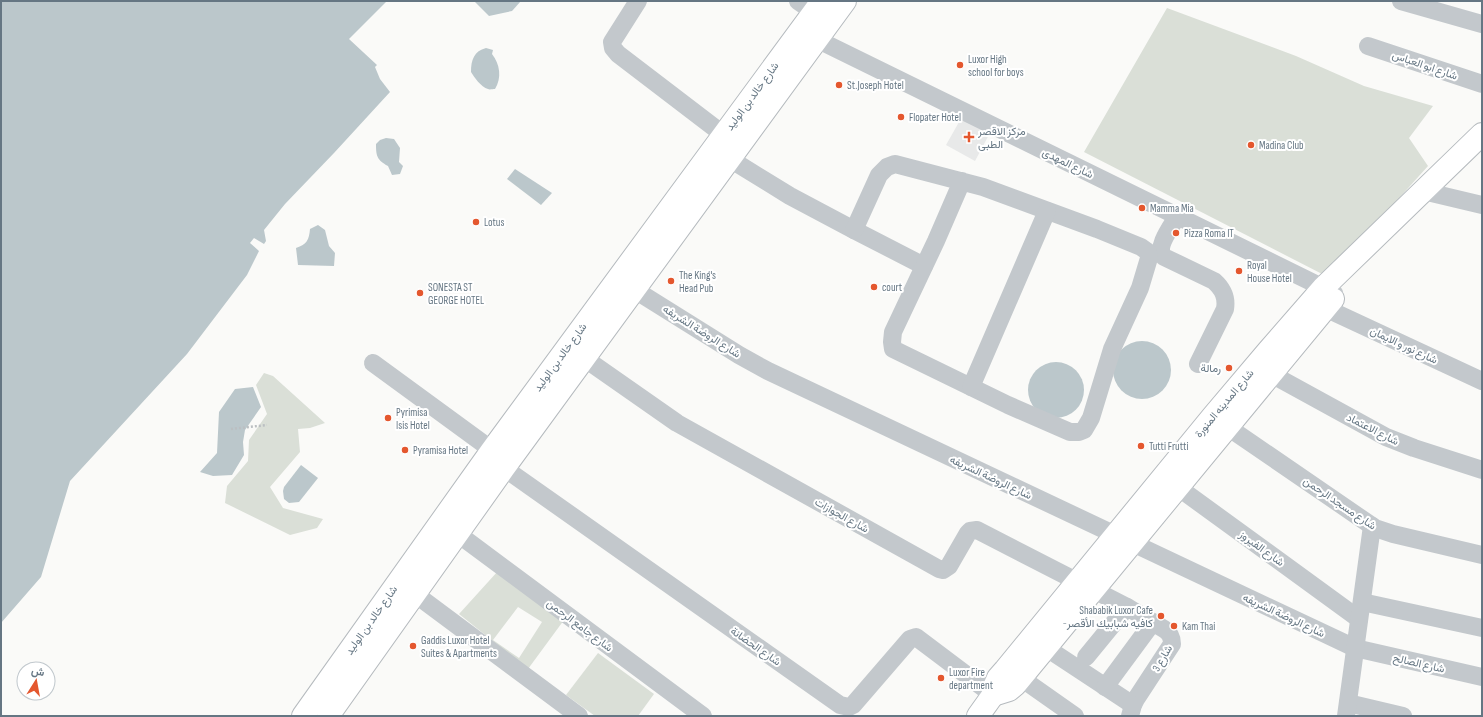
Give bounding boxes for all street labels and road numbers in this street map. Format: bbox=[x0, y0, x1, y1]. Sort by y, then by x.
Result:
street label: شارع ابو العباس bbox=[1390, 48, 1459, 84]
street label: شارع خالد بن الوليد bbox=[723, 59, 783, 134]
street label: شارع المهدى bbox=[1040, 146, 1096, 182]
street label: شارع الروضة الشريفه bbox=[660, 302, 743, 362]
street label: شارع خالد بن الوليد bbox=[531, 320, 591, 395]
street label: شارع نور و الايمان bbox=[1368, 324, 1440, 368]
street label: شارع المدينه المنورة bbox=[1192, 366, 1258, 441]
street label: شارع الاعتماد bbox=[1344, 411, 1401, 449]
street label: شارع الروضة الشريفه bbox=[947, 453, 1034, 503]
street label: شارع مسجد الرحمن bbox=[1300, 474, 1379, 534]
street label: شارع الجوازات bbox=[812, 495, 871, 537]
street label: شارع الفيروز bbox=[1235, 527, 1287, 570]
street label: شارع خالد بن الوليد bbox=[343, 583, 401, 658]
street label: شارع الروضة الشريفه bbox=[1240, 591, 1327, 641]
street label: شارع جامع الرحمن bbox=[544, 596, 615, 655]
street label: شارع الحضانة bbox=[728, 624, 784, 669]
street label: شارع 3 bbox=[1150, 642, 1176, 674]
street label: شارع الصالح bbox=[1392, 651, 1446, 677]

